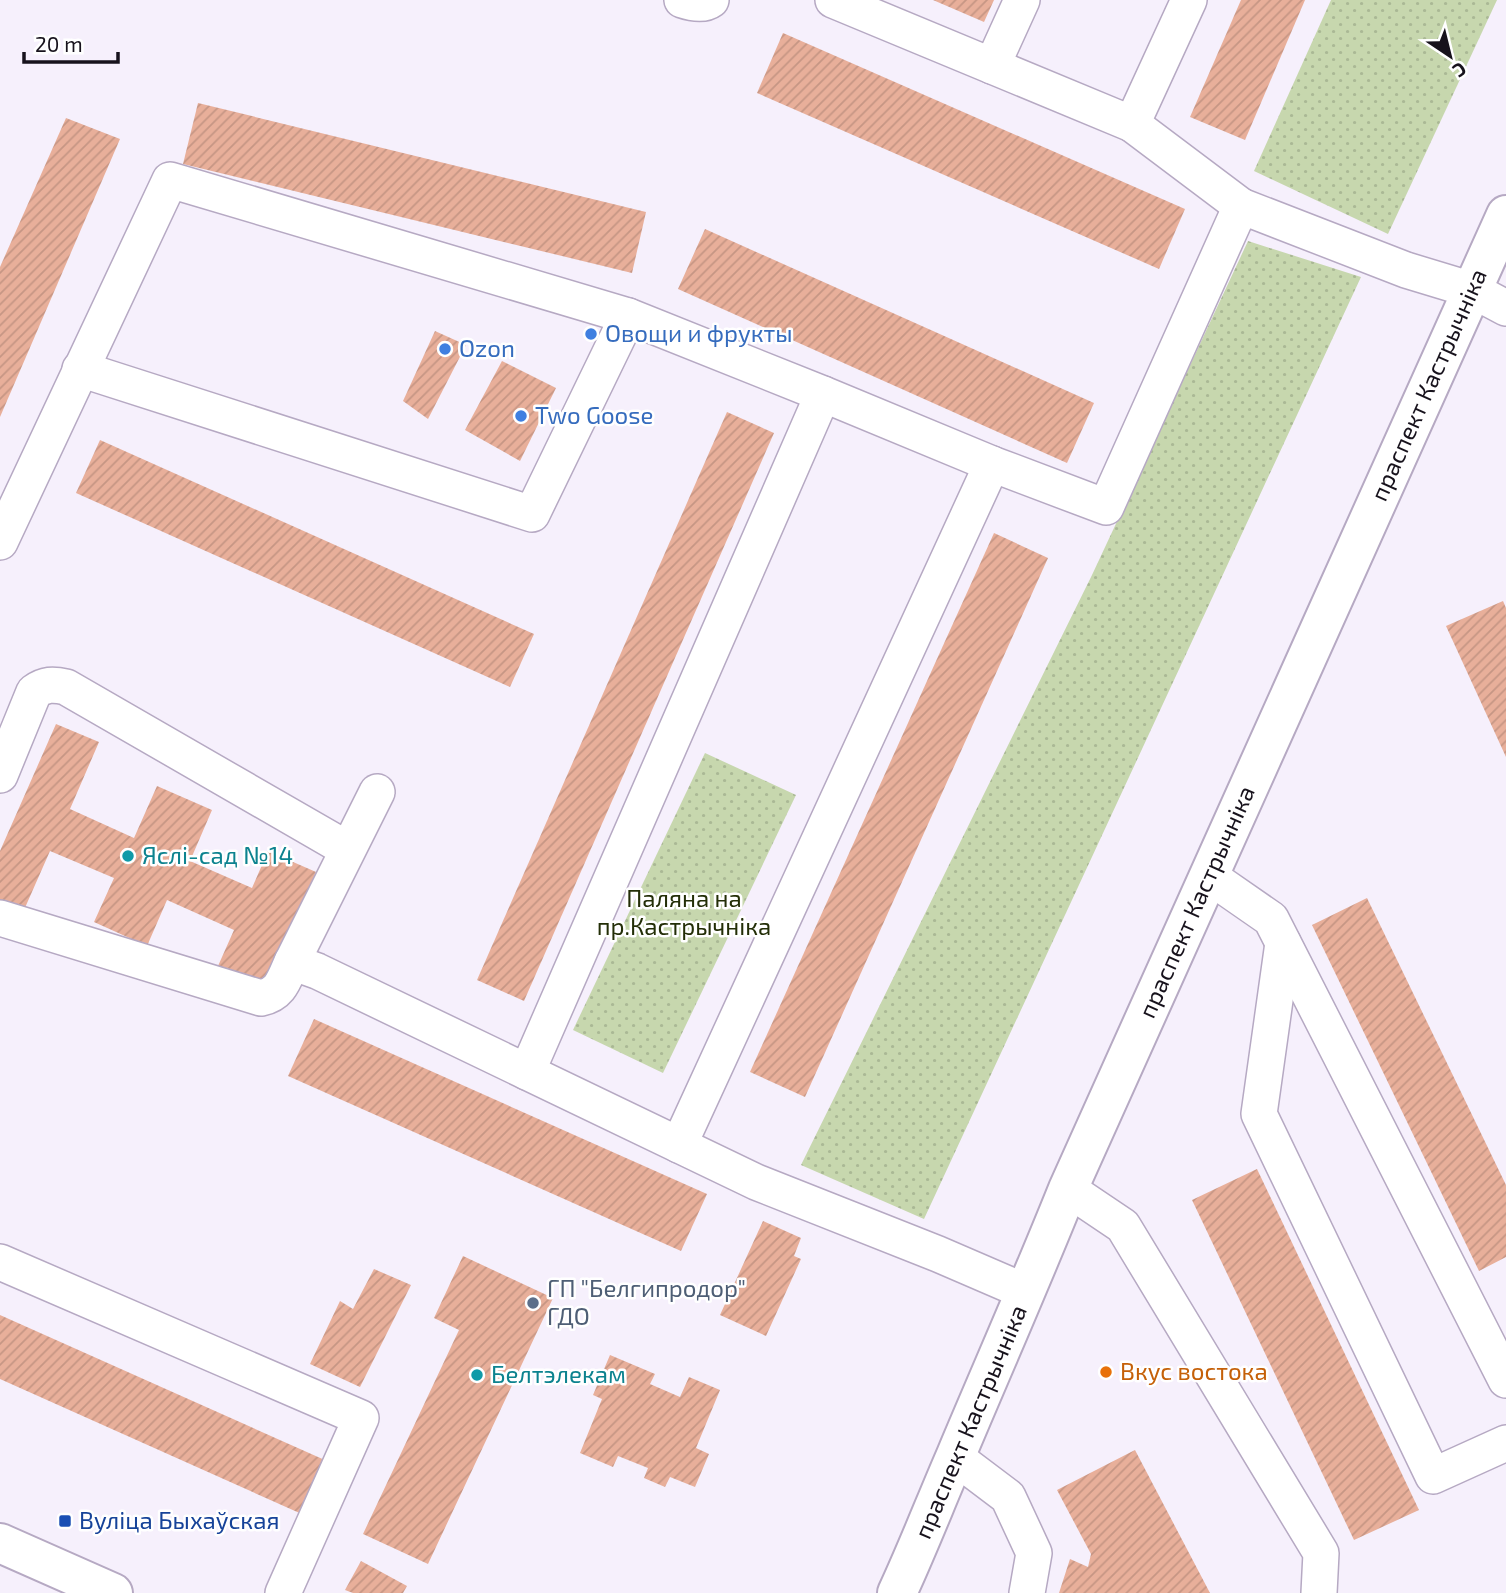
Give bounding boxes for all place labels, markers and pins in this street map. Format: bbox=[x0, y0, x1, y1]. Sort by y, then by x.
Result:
place label: Овощи и фрукты bbox=[605, 318, 793, 348]
marker: Овощи и фрукты bbox=[583, 326, 599, 342]
place label: Ozon bbox=[459, 333, 515, 362]
marker: Ozon bbox=[437, 341, 453, 357]
place label: Two Goose bbox=[535, 400, 653, 429]
marker: Two Goose bbox=[513, 408, 529, 424]
place label: Яслі-сад №14 bbox=[142, 840, 293, 869]
marker: Яслі-сад №14 bbox=[120, 848, 136, 864]
place label: ГП "Белгипродор" ГДО bbox=[547, 1273, 746, 1330]
marker: ГП "Белгипродор" ГДО bbox=[525, 1295, 541, 1311]
place label: Вкус востока bbox=[1120, 1356, 1268, 1386]
place label: Белтэлекам bbox=[491, 1359, 626, 1388]
marker: Вкус востока bbox=[1098, 1364, 1114, 1380]
marker: Белтэлекам bbox=[469, 1367, 485, 1383]
place label: Вуліца Быхаўская bbox=[79, 1505, 279, 1535]
marker: Вуліца Быхаўская bbox=[57, 1513, 73, 1529]

